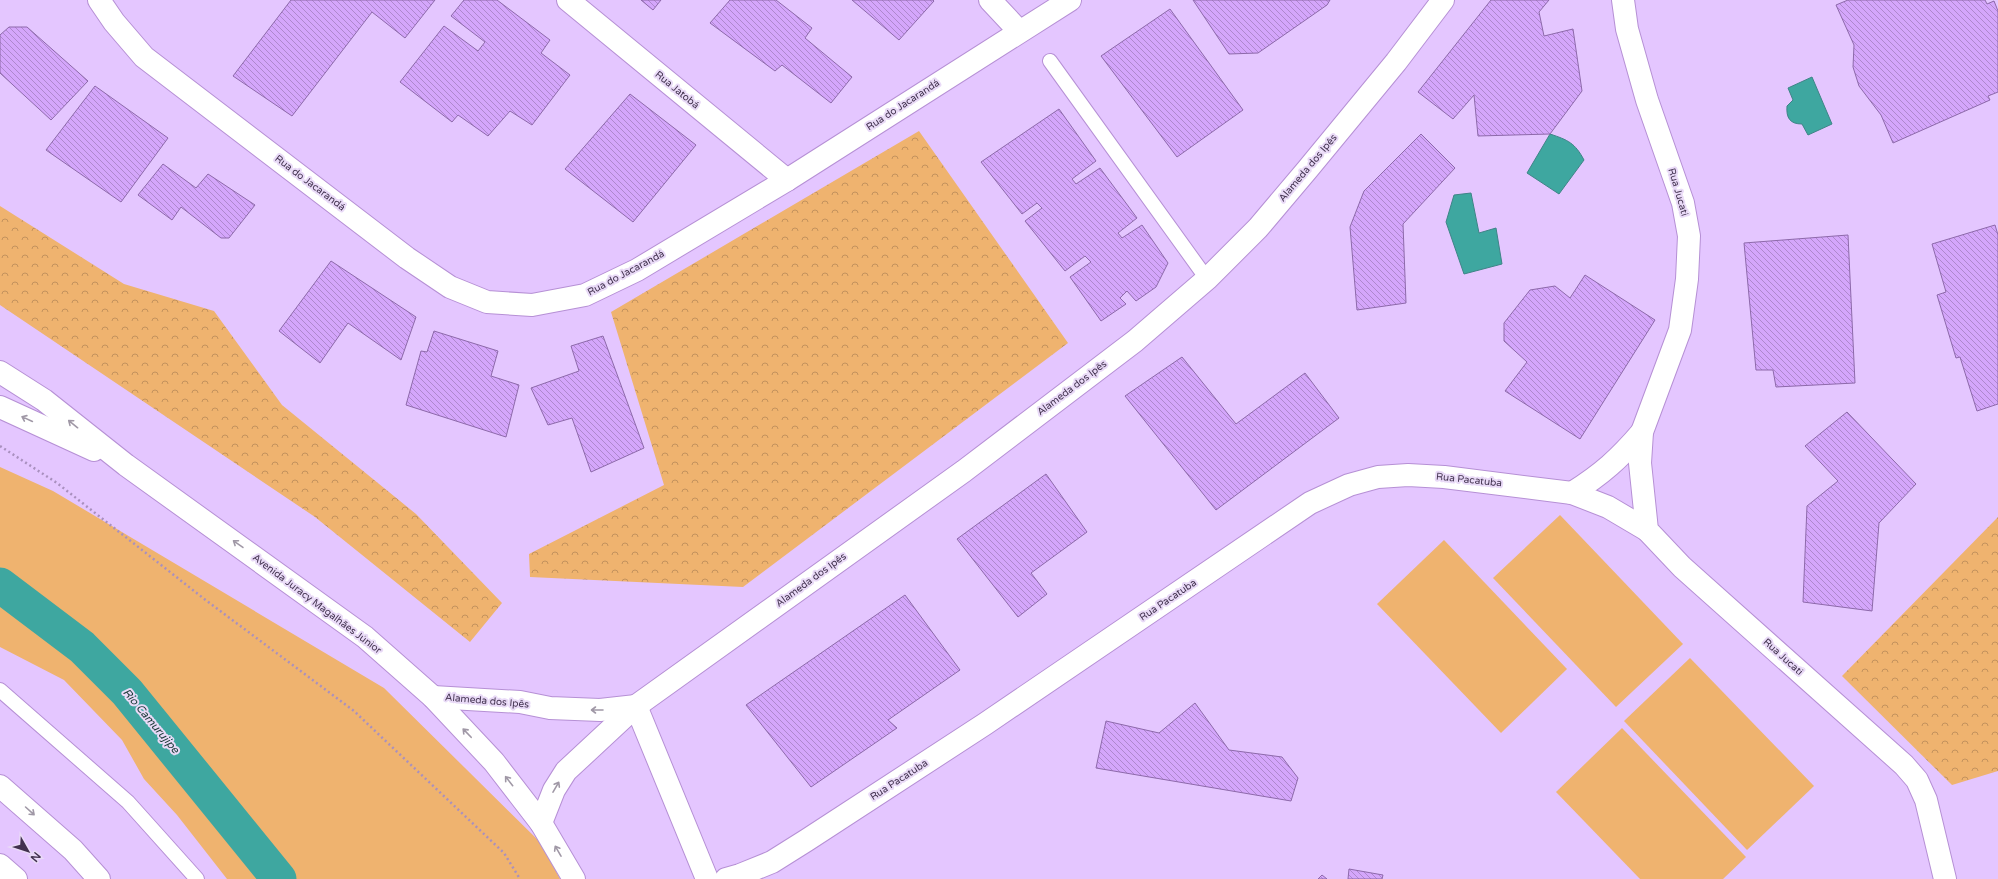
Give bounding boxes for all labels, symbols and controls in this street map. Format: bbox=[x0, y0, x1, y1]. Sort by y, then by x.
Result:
street label: Rua Jatobá bbox=[652, 69, 702, 111]
street label: Rua do Jacarandá bbox=[864, 77, 942, 133]
street label: Alameda dos Ipês bbox=[1276, 132, 1340, 204]
street label: Rua do Jacarandá bbox=[272, 153, 348, 213]
street label: Rua Jucati bbox=[1665, 167, 1691, 217]
street label: Rua do Jacarandá bbox=[586, 248, 666, 298]
street label: Alameda dos Ipês bbox=[1035, 358, 1109, 418]
one-way arrow bbox=[21, 415, 33, 422]
one-way arrow bbox=[68, 419, 79, 428]
street label: Rua Pacatuba bbox=[1435, 471, 1503, 489]
one-way arrow bbox=[232, 540, 243, 548]
street label: Alameda dos Ipês bbox=[773, 550, 849, 610]
street label: Avenida Juracy Magalhães Júnior bbox=[250, 552, 384, 657]
street label: Rua Pacatuba bbox=[1137, 577, 1199, 623]
street label: Rua Jucati bbox=[1761, 636, 1805, 678]
water label: Rio Camurujipe bbox=[120, 686, 182, 757]
street label: Alameda dos Ipês bbox=[445, 691, 530, 711]
one-way arrow bbox=[591, 706, 604, 714]
one-way arrow bbox=[462, 728, 472, 738]
street label: Rua Pacatuba bbox=[868, 757, 930, 803]
one-way arrow bbox=[505, 776, 513, 787]
one-way arrow bbox=[553, 781, 561, 793]
one-way arrow bbox=[24, 807, 35, 816]
north arrow bbox=[8, 831, 48, 871]
one-way arrow bbox=[553, 845, 561, 857]
text: N bbox=[28, 849, 43, 865]

